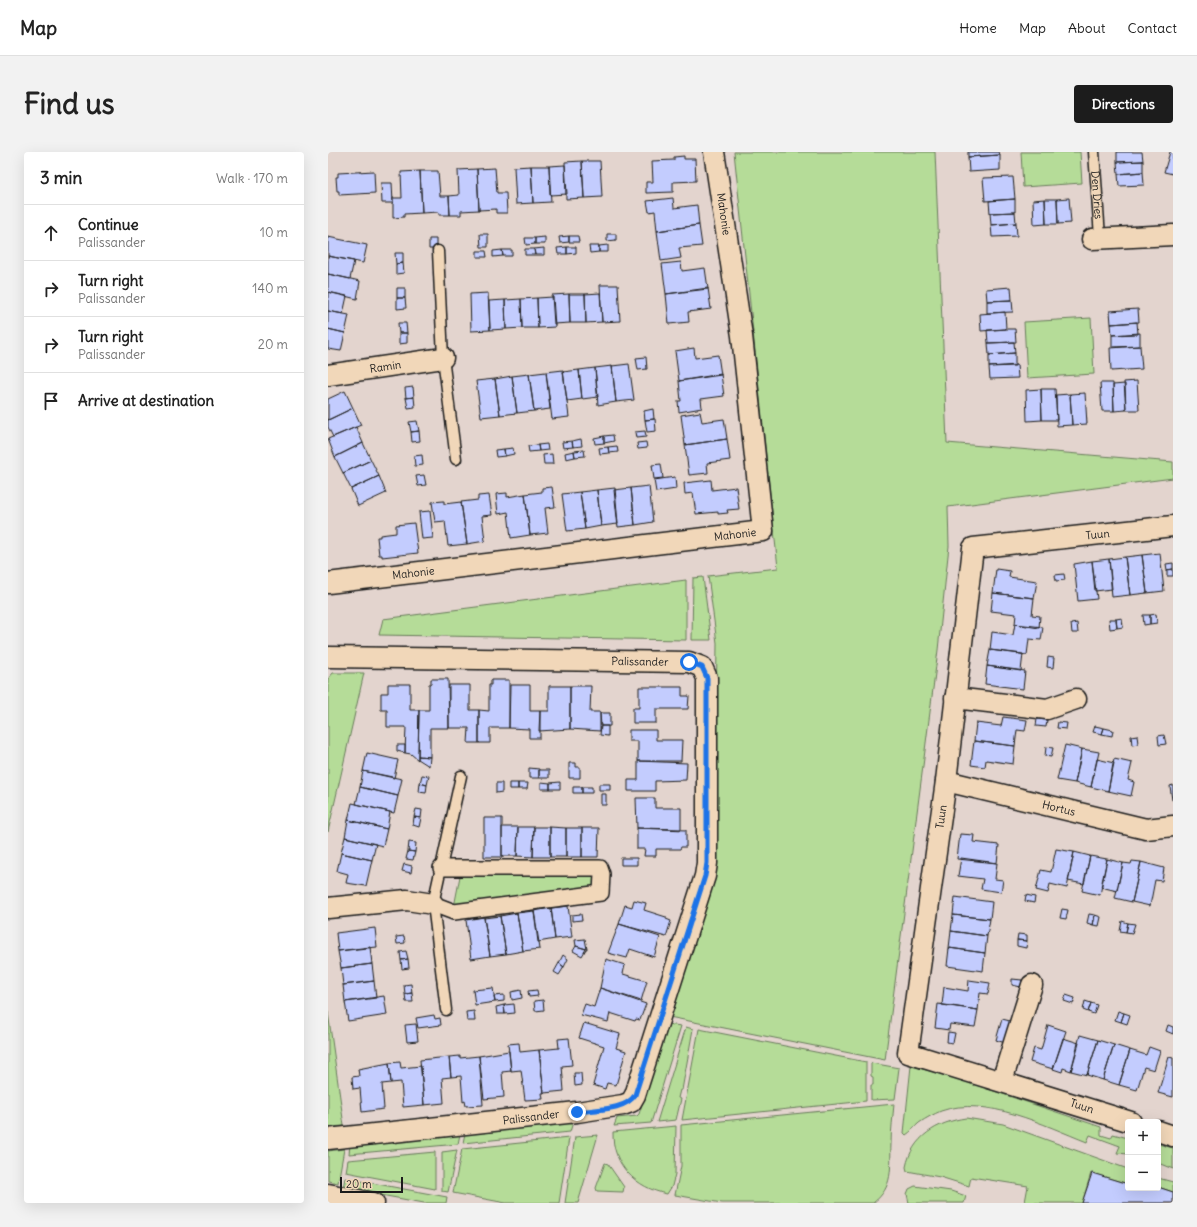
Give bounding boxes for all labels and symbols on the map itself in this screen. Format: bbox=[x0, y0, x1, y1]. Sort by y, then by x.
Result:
street label: Den Dries bbox=[1088, 170, 1106, 220]
street label: Mahonie bbox=[714, 192, 734, 236]
street label: Ramin bbox=[369, 357, 402, 376]
street label: Mahonie bbox=[713, 525, 757, 544]
street label: Tuun bbox=[1085, 526, 1110, 543]
street label: Mahonie bbox=[391, 563, 435, 582]
route start bbox=[680, 653, 698, 671]
street label: Palissander bbox=[611, 654, 669, 669]
street label: Hortus bbox=[1041, 797, 1077, 819]
street label: Tuun bbox=[932, 804, 950, 830]
street label: Tuun bbox=[1068, 1096, 1096, 1116]
route end bbox=[568, 1103, 586, 1121]
street label: Palissander bbox=[502, 1107, 561, 1127]
scale bar bbox=[340, 1175, 403, 1194]

